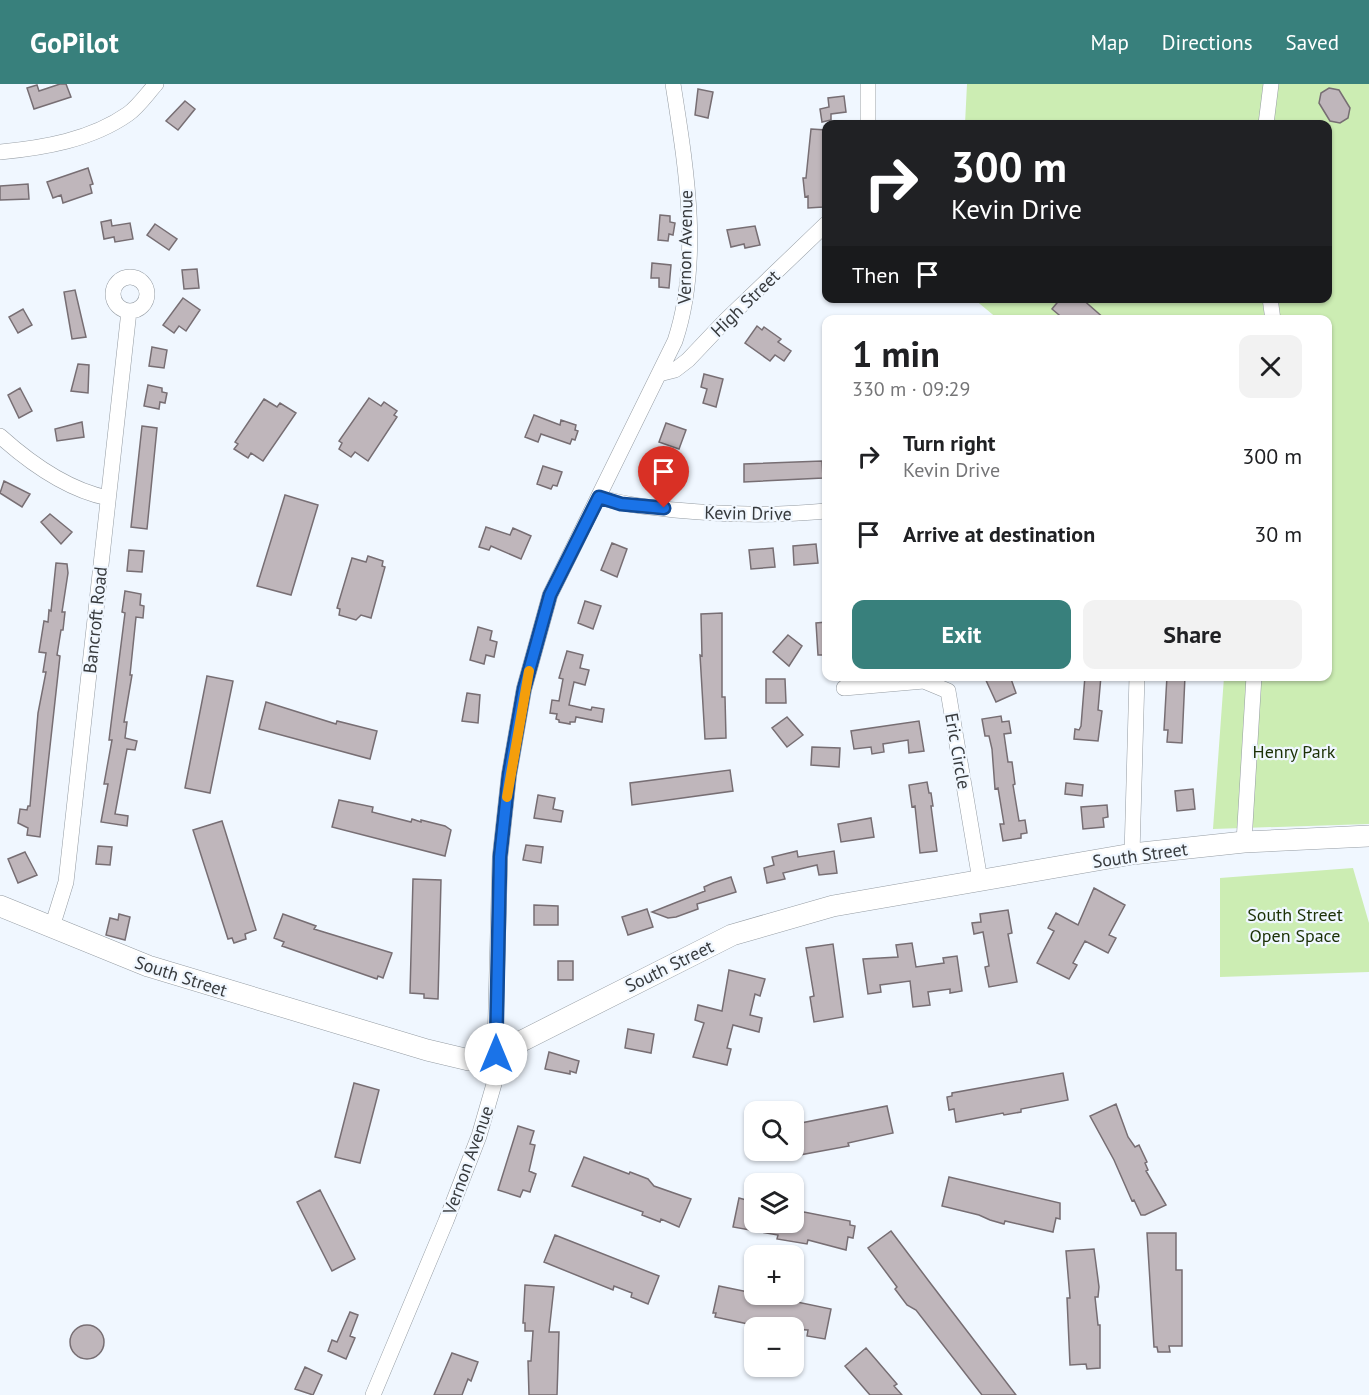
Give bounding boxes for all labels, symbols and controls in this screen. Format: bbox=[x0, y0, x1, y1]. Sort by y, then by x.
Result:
text: GoPilot bbox=[30, 24, 119, 61]
text: Map bbox=[1090, 29, 1129, 56]
text: Directions bbox=[1162, 29, 1253, 56]
text: Saved bbox=[1286, 29, 1339, 56]
text: 300 m bbox=[951, 139, 1067, 194]
icon: right bbox=[852, 144, 930, 222]
street label: Vernon Avenue bbox=[672, 190, 697, 305]
text: Kevin Drive bbox=[951, 192, 1082, 226]
icon: arrive bbox=[911, 258, 944, 291]
text: Then bbox=[852, 261, 899, 289]
street label: High Street bbox=[706, 264, 784, 342]
text: 1 min bbox=[852, 330, 940, 377]
button: close bbox=[1239, 335, 1302, 398]
text: 330 m · 09:29 bbox=[852, 376, 970, 402]
text: Turn right bbox=[903, 429, 995, 457]
icon: right bbox=[852, 440, 885, 473]
text: 300 m bbox=[1242, 442, 1302, 470]
pin bbox=[638, 446, 689, 508]
icon: arrive bbox=[647, 455, 680, 488]
text: Kevin Drive bbox=[903, 457, 1000, 483]
street label: Kevin Drive bbox=[704, 501, 792, 525]
icon: arrive bbox=[852, 518, 885, 551]
text: Arrive at destination bbox=[903, 520, 1095, 548]
text: 30 m bbox=[1254, 520, 1302, 548]
street label: Bancroft Road bbox=[78, 565, 112, 675]
button: Exit bbox=[852, 600, 1071, 669]
button: Share bbox=[1083, 600, 1302, 669]
street label: Eric Circle bbox=[940, 711, 976, 791]
park label: Henry Park bbox=[1253, 740, 1336, 763]
street label: South Street bbox=[1091, 837, 1189, 873]
park label: South Street Open Space bbox=[1247, 903, 1343, 947]
street label: South Street bbox=[621, 935, 717, 997]
street label: South Street bbox=[132, 950, 230, 1002]
position arrow bbox=[464, 1022, 528, 1086]
map controls bbox=[744, 1101, 804, 1377]
button: search bbox=[744, 1101, 804, 1161]
street label: Vernon Avenue bbox=[437, 1102, 498, 1219]
button: layers bbox=[744, 1173, 804, 1233]
button: + bbox=[744, 1245, 804, 1305]
button: − bbox=[744, 1317, 804, 1377]

